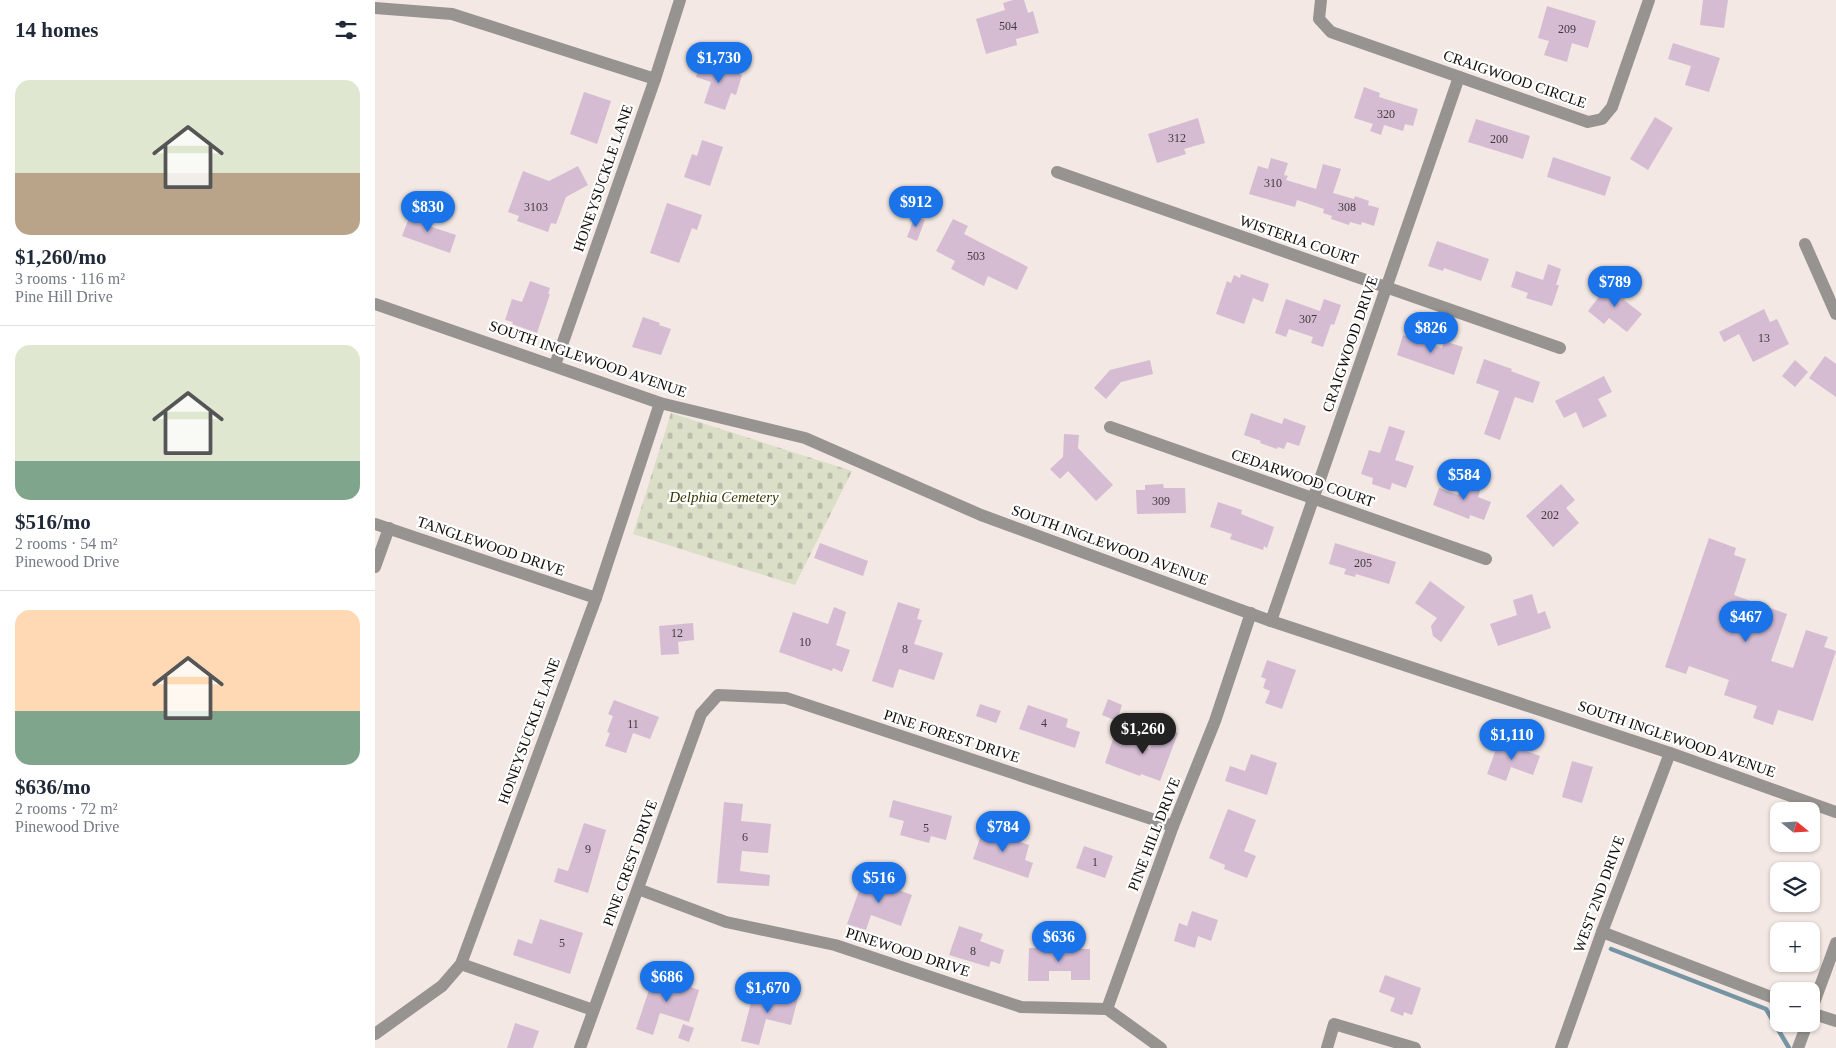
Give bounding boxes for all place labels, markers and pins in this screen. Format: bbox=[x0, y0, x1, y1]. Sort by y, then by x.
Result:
pin: $1,730 bbox=[678, 42, 760, 84]
pin: $912 bbox=[886, 186, 946, 228]
pin: $830 bbox=[398, 190, 458, 233]
pin: $789 bbox=[1585, 266, 1645, 308]
pin: $826 bbox=[1401, 312, 1461, 354]
pin: $584 bbox=[1434, 458, 1494, 501]
pin: $467 bbox=[1716, 600, 1776, 643]
pin: $1,260 bbox=[1102, 712, 1184, 755]
pin: $1,110 bbox=[1471, 718, 1553, 761]
pin: $784 bbox=[973, 810, 1033, 853]
pin: $516 bbox=[849, 862, 909, 904]
pin: $636 bbox=[1029, 920, 1089, 963]
pin: $686 bbox=[637, 960, 697, 1003]
pin: $1,670 bbox=[727, 972, 809, 1014]

